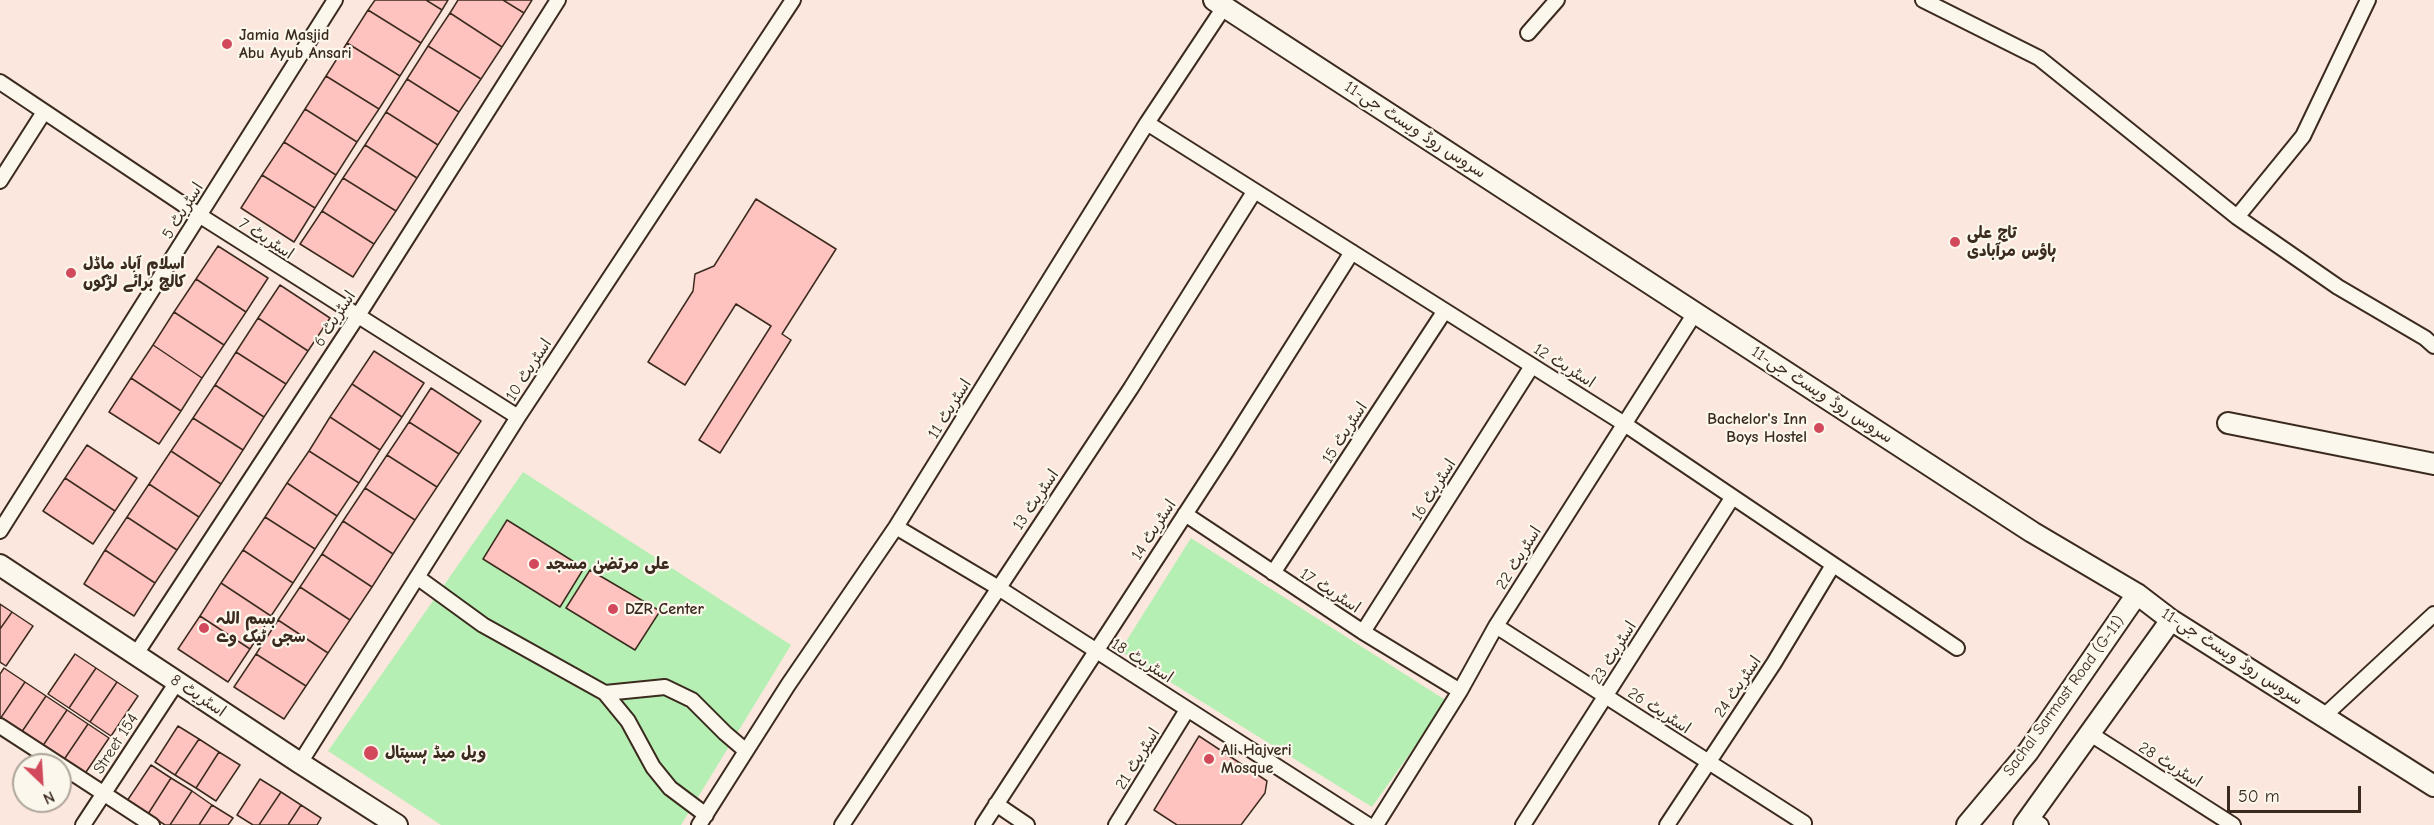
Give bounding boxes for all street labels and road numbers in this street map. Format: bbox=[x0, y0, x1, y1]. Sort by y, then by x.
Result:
street label: سروس روڈ ویسٹ جی-11 bbox=[1341, 77, 1489, 183]
street label: اسٹریٹ 5 bbox=[158, 179, 208, 243]
street label: اسٹریٹ 7 bbox=[235, 214, 297, 264]
street label: اسٹریٹ 6 bbox=[310, 287, 360, 351]
street label: اسٹریٹ 10 bbox=[502, 335, 556, 405]
street label: اسٹریٹ 12 bbox=[1530, 340, 1598, 392]
street label: سروس روڈ ویسٹ جی-11 bbox=[1748, 342, 1896, 448]
street label: اسٹریٹ 11 bbox=[924, 376, 976, 442]
street label: اسٹریٹ 15 bbox=[1318, 399, 1372, 467]
street label: اسٹریٹ 16 bbox=[1408, 456, 1460, 524]
street label: اسٹریٹ 13 bbox=[1009, 466, 1063, 534]
street label: اسٹریٹ 14 bbox=[1127, 496, 1181, 564]
street label: اسٹریٹ 22 bbox=[1492, 523, 1546, 593]
street label: اسٹریٹ 17 bbox=[1296, 564, 1364, 618]
street label: سروس روڈ ویسٹ جی-11 bbox=[2158, 604, 2306, 710]
street label: Sachal Sarmast Road (G-11) bbox=[1999, 612, 2129, 780]
street label: اسٹریٹ 23 bbox=[1587, 618, 1641, 688]
street label: اسٹریٹ 18 bbox=[1108, 635, 1176, 687]
street label: اسٹریٹ 24 bbox=[1710, 653, 1766, 721]
street label: اسٹریٹ 8 bbox=[167, 671, 229, 721]
street label: اسٹریٹ 26 bbox=[1624, 684, 1694, 738]
street label: Street 154 bbox=[89, 710, 143, 778]
street label: اسٹریٹ 21 bbox=[1112, 725, 1164, 793]
street label: اسٹریٹ 28 bbox=[2135, 738, 2205, 792]

